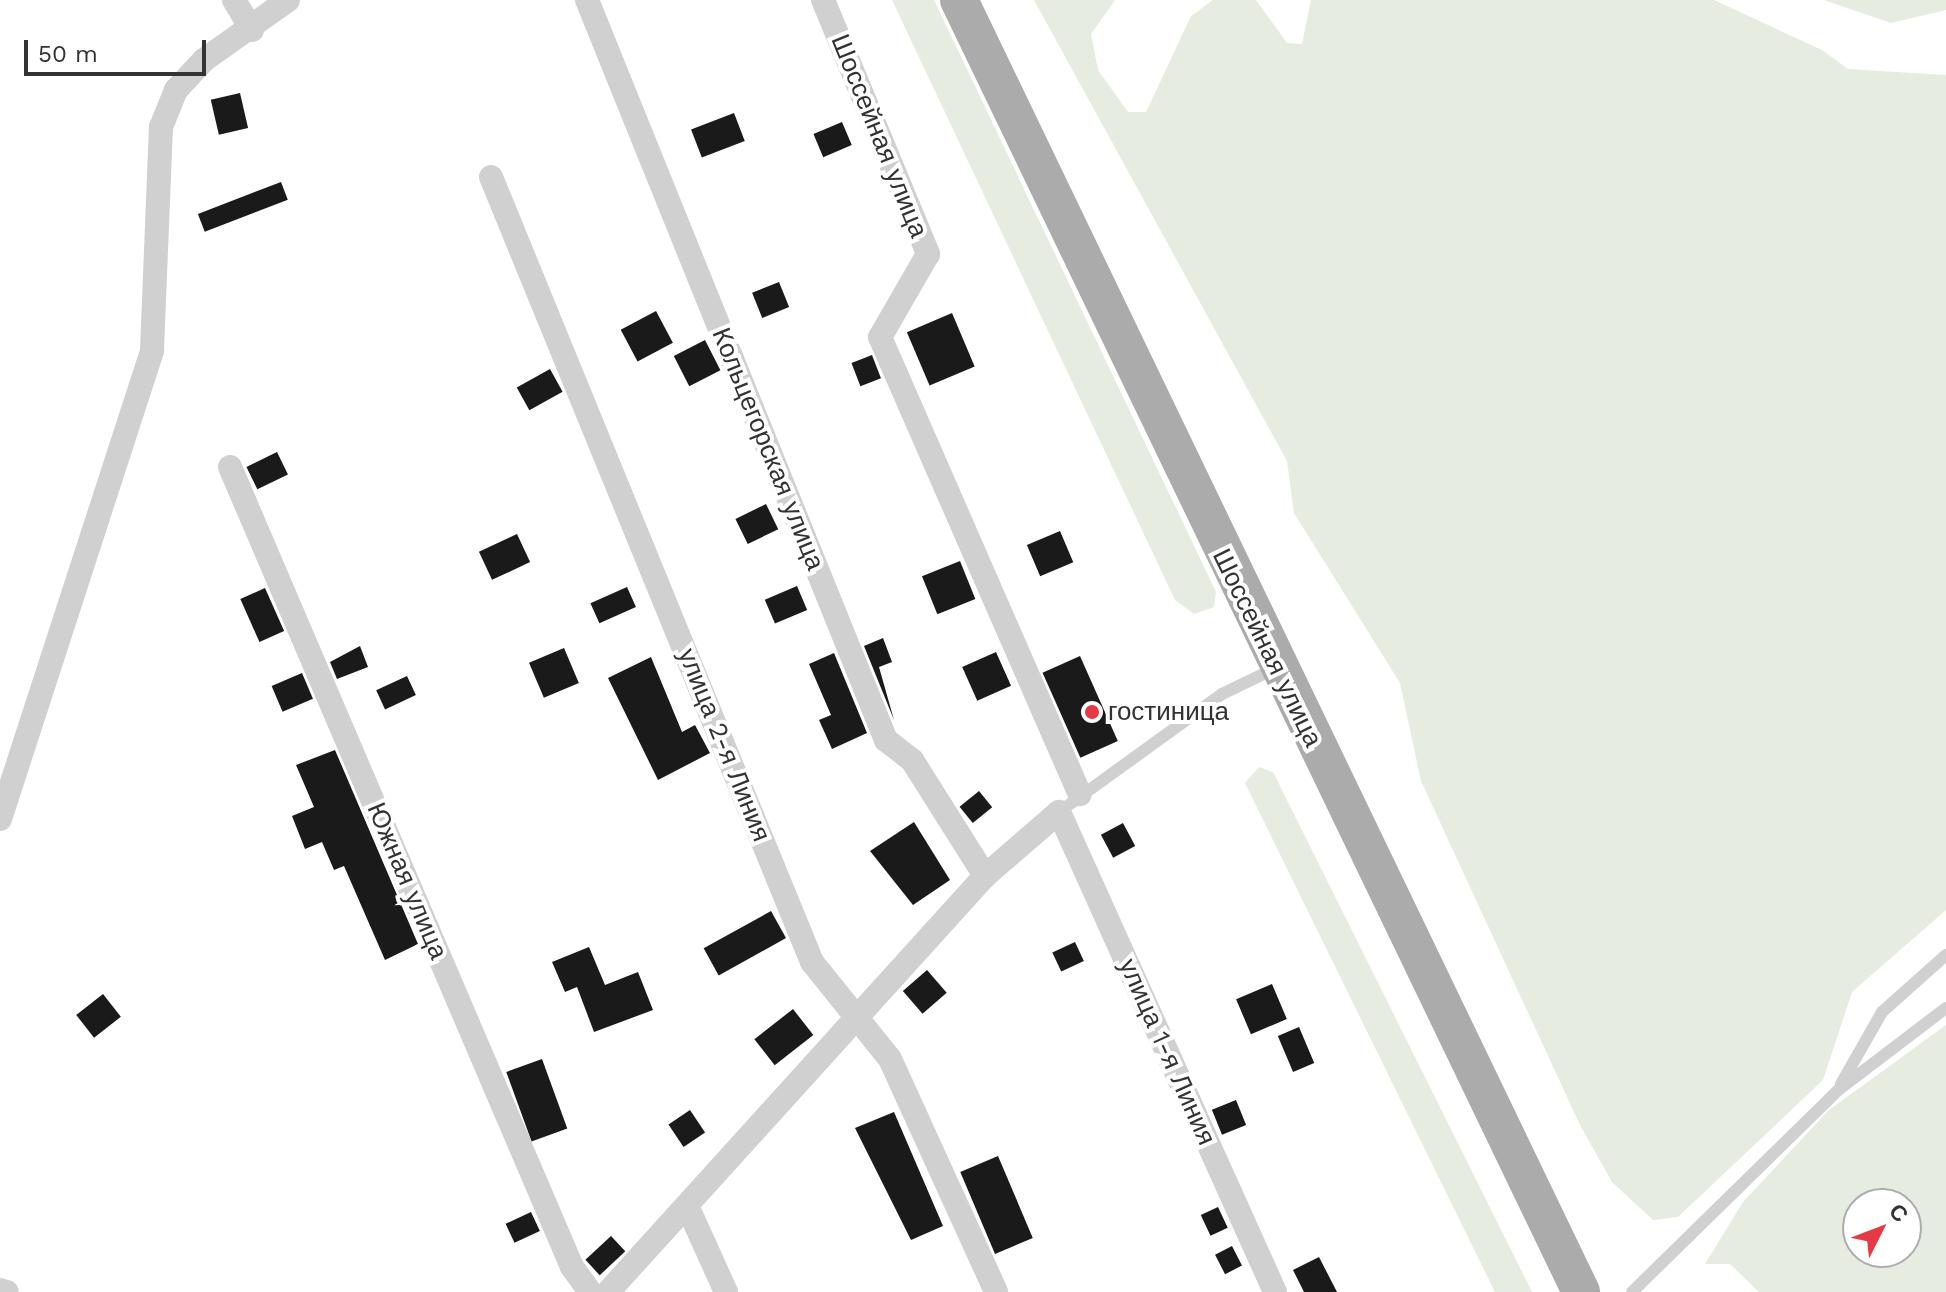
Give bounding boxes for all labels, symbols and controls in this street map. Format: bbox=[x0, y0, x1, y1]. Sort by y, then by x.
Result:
scale bar bbox=[28, 24, 210, 74]
street label: Шоссейная улица bbox=[824, 30, 934, 242]
text: 50 m bbox=[38, 40, 98, 68]
street label: Кольцегорская улица bbox=[705, 323, 831, 575]
street label: Шоссейная улица bbox=[1206, 544, 1328, 752]
street label: улица 2-я Линия bbox=[671, 644, 777, 846]
place label: гостиница bbox=[1108, 696, 1229, 728]
marker: гостиница bbox=[1083, 703, 1101, 721]
street label: Южная улица bbox=[360, 798, 454, 964]
street label: улица 1-я Линия bbox=[1112, 954, 1222, 1150]
north arrow bbox=[1842, 1188, 1922, 1268]
text: С bbox=[1884, 1199, 1913, 1227]

